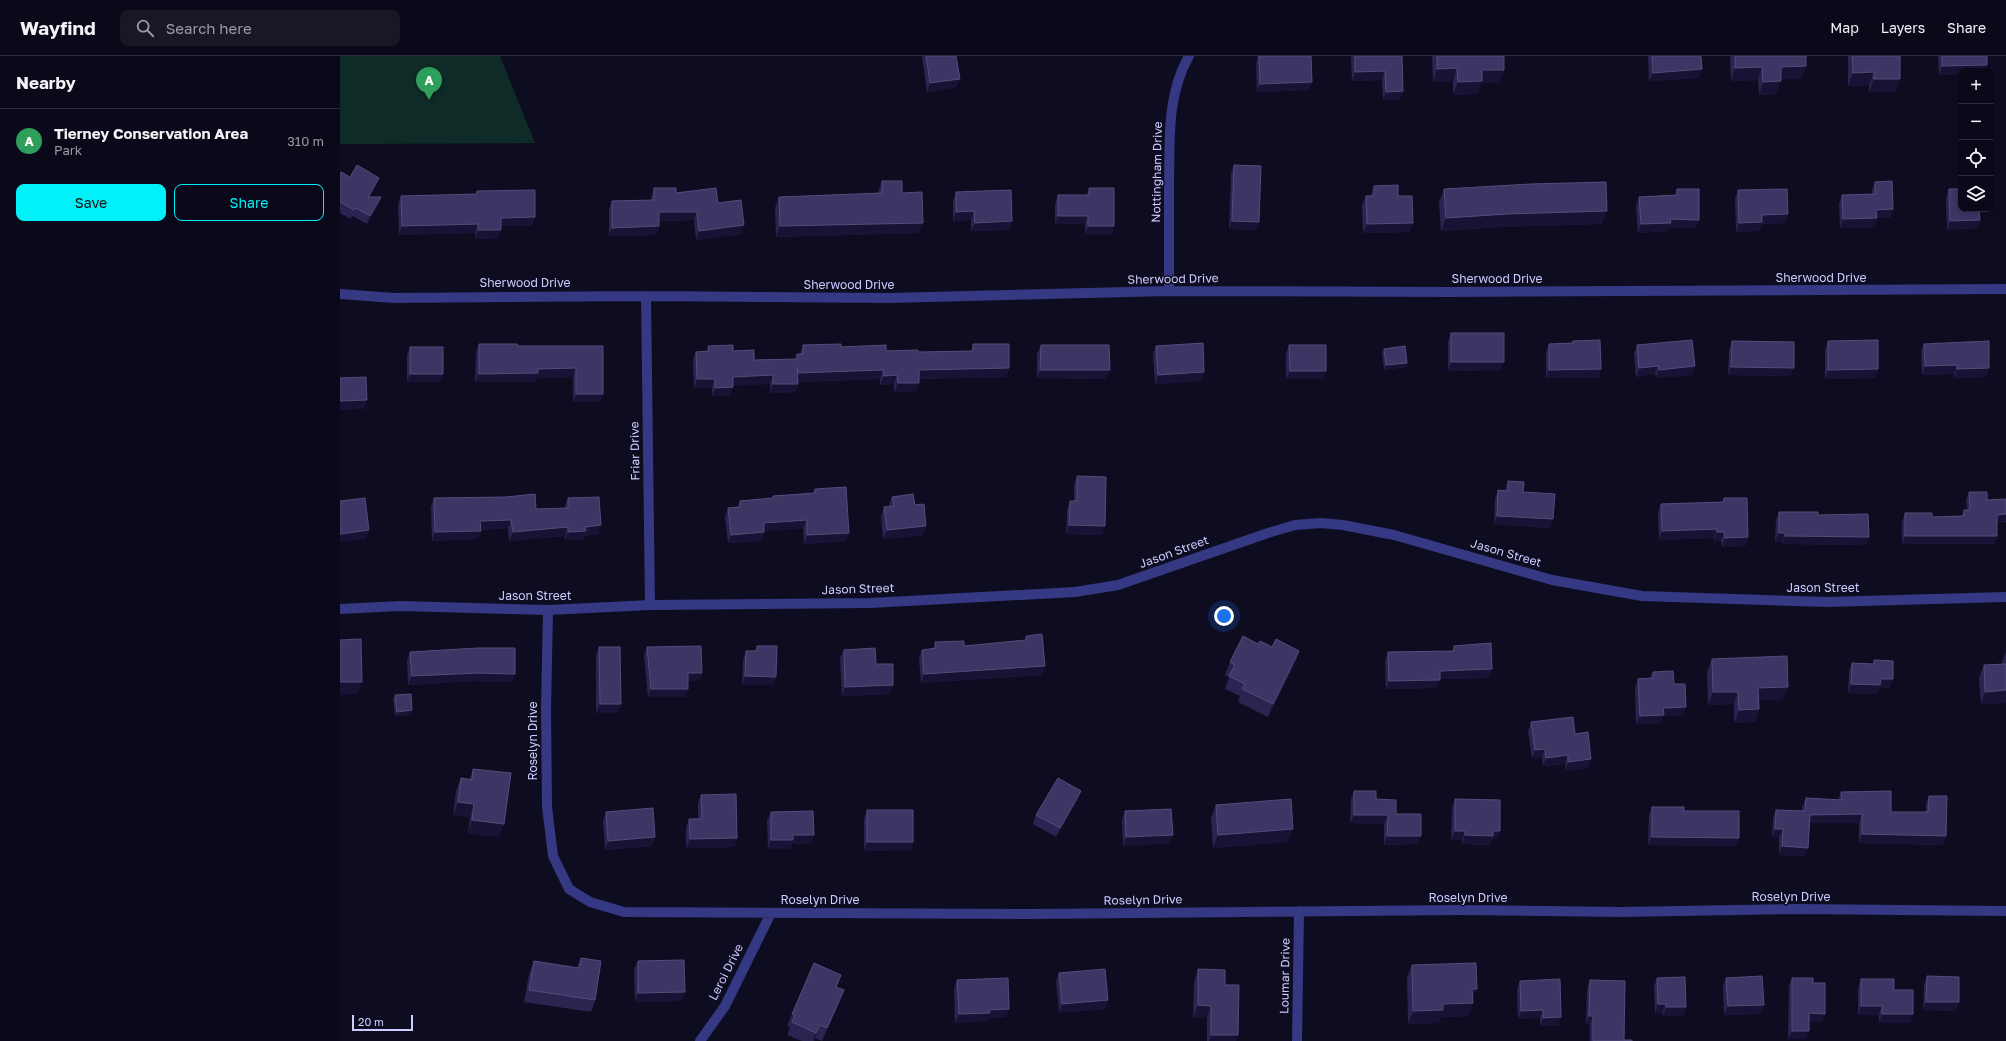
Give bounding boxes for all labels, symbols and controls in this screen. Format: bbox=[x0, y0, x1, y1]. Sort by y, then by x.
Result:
search box bbox=[120, 10, 400, 46]
text: Wayfind bbox=[20, 16, 96, 39]
icon: search bbox=[134, 17, 156, 39]
text: Search here bbox=[166, 19, 252, 37]
text: Map bbox=[1830, 19, 1859, 36]
text: Layers bbox=[1881, 19, 1925, 36]
text: Share bbox=[1947, 19, 1986, 36]
pin: A bbox=[416, 67, 442, 100]
map controls bbox=[1958, 68, 1994, 212]
button: + bbox=[1958, 68, 1994, 104]
text: Nearby bbox=[16, 72, 76, 93]
button: − bbox=[1958, 104, 1994, 140]
street label: Nottingham Drive bbox=[1148, 121, 1165, 223]
text: Tierney Conservation Area bbox=[54, 124, 248, 142]
text: A bbox=[24, 133, 34, 149]
text: 310 m bbox=[287, 133, 324, 149]
button: locate bbox=[1958, 140, 1994, 176]
text: Park bbox=[54, 142, 82, 158]
button: layers bbox=[1958, 176, 1994, 212]
button: Save bbox=[16, 184, 166, 221]
button: Share bbox=[174, 184, 324, 221]
street label: Sherwood Drive bbox=[1127, 270, 1219, 287]
street label: Sherwood Drive bbox=[1775, 270, 1867, 285]
street label: Sherwood Drive bbox=[1451, 271, 1543, 286]
street label: Sherwood Drive bbox=[479, 275, 571, 290]
street label: Sherwood Drive bbox=[803, 277, 895, 292]
street label: Friar Drive bbox=[626, 421, 643, 481]
street label: Jason Street bbox=[1137, 532, 1211, 571]
street label: Jason Street bbox=[1469, 535, 1543, 570]
street label: Jason Street bbox=[821, 580, 895, 597]
street label: Jason Street bbox=[1787, 580, 1860, 595]
street label: Jason Street bbox=[499, 588, 572, 603]
your location bbox=[1214, 606, 1234, 626]
street label: Roselyn Drive bbox=[525, 701, 540, 781]
street label: Roselyn Drive bbox=[1752, 889, 1831, 904]
street label: Roselyn Drive bbox=[1429, 890, 1508, 905]
street label: Roselyn Drive bbox=[1103, 891, 1183, 908]
street label: Roselyn Drive bbox=[781, 892, 860, 907]
street label: Loumar Drive bbox=[1276, 938, 1293, 1014]
street label: Leroi Drive bbox=[705, 941, 746, 1003]
scale bar bbox=[352, 1013, 413, 1032]
text: 20 m bbox=[358, 1015, 384, 1028]

